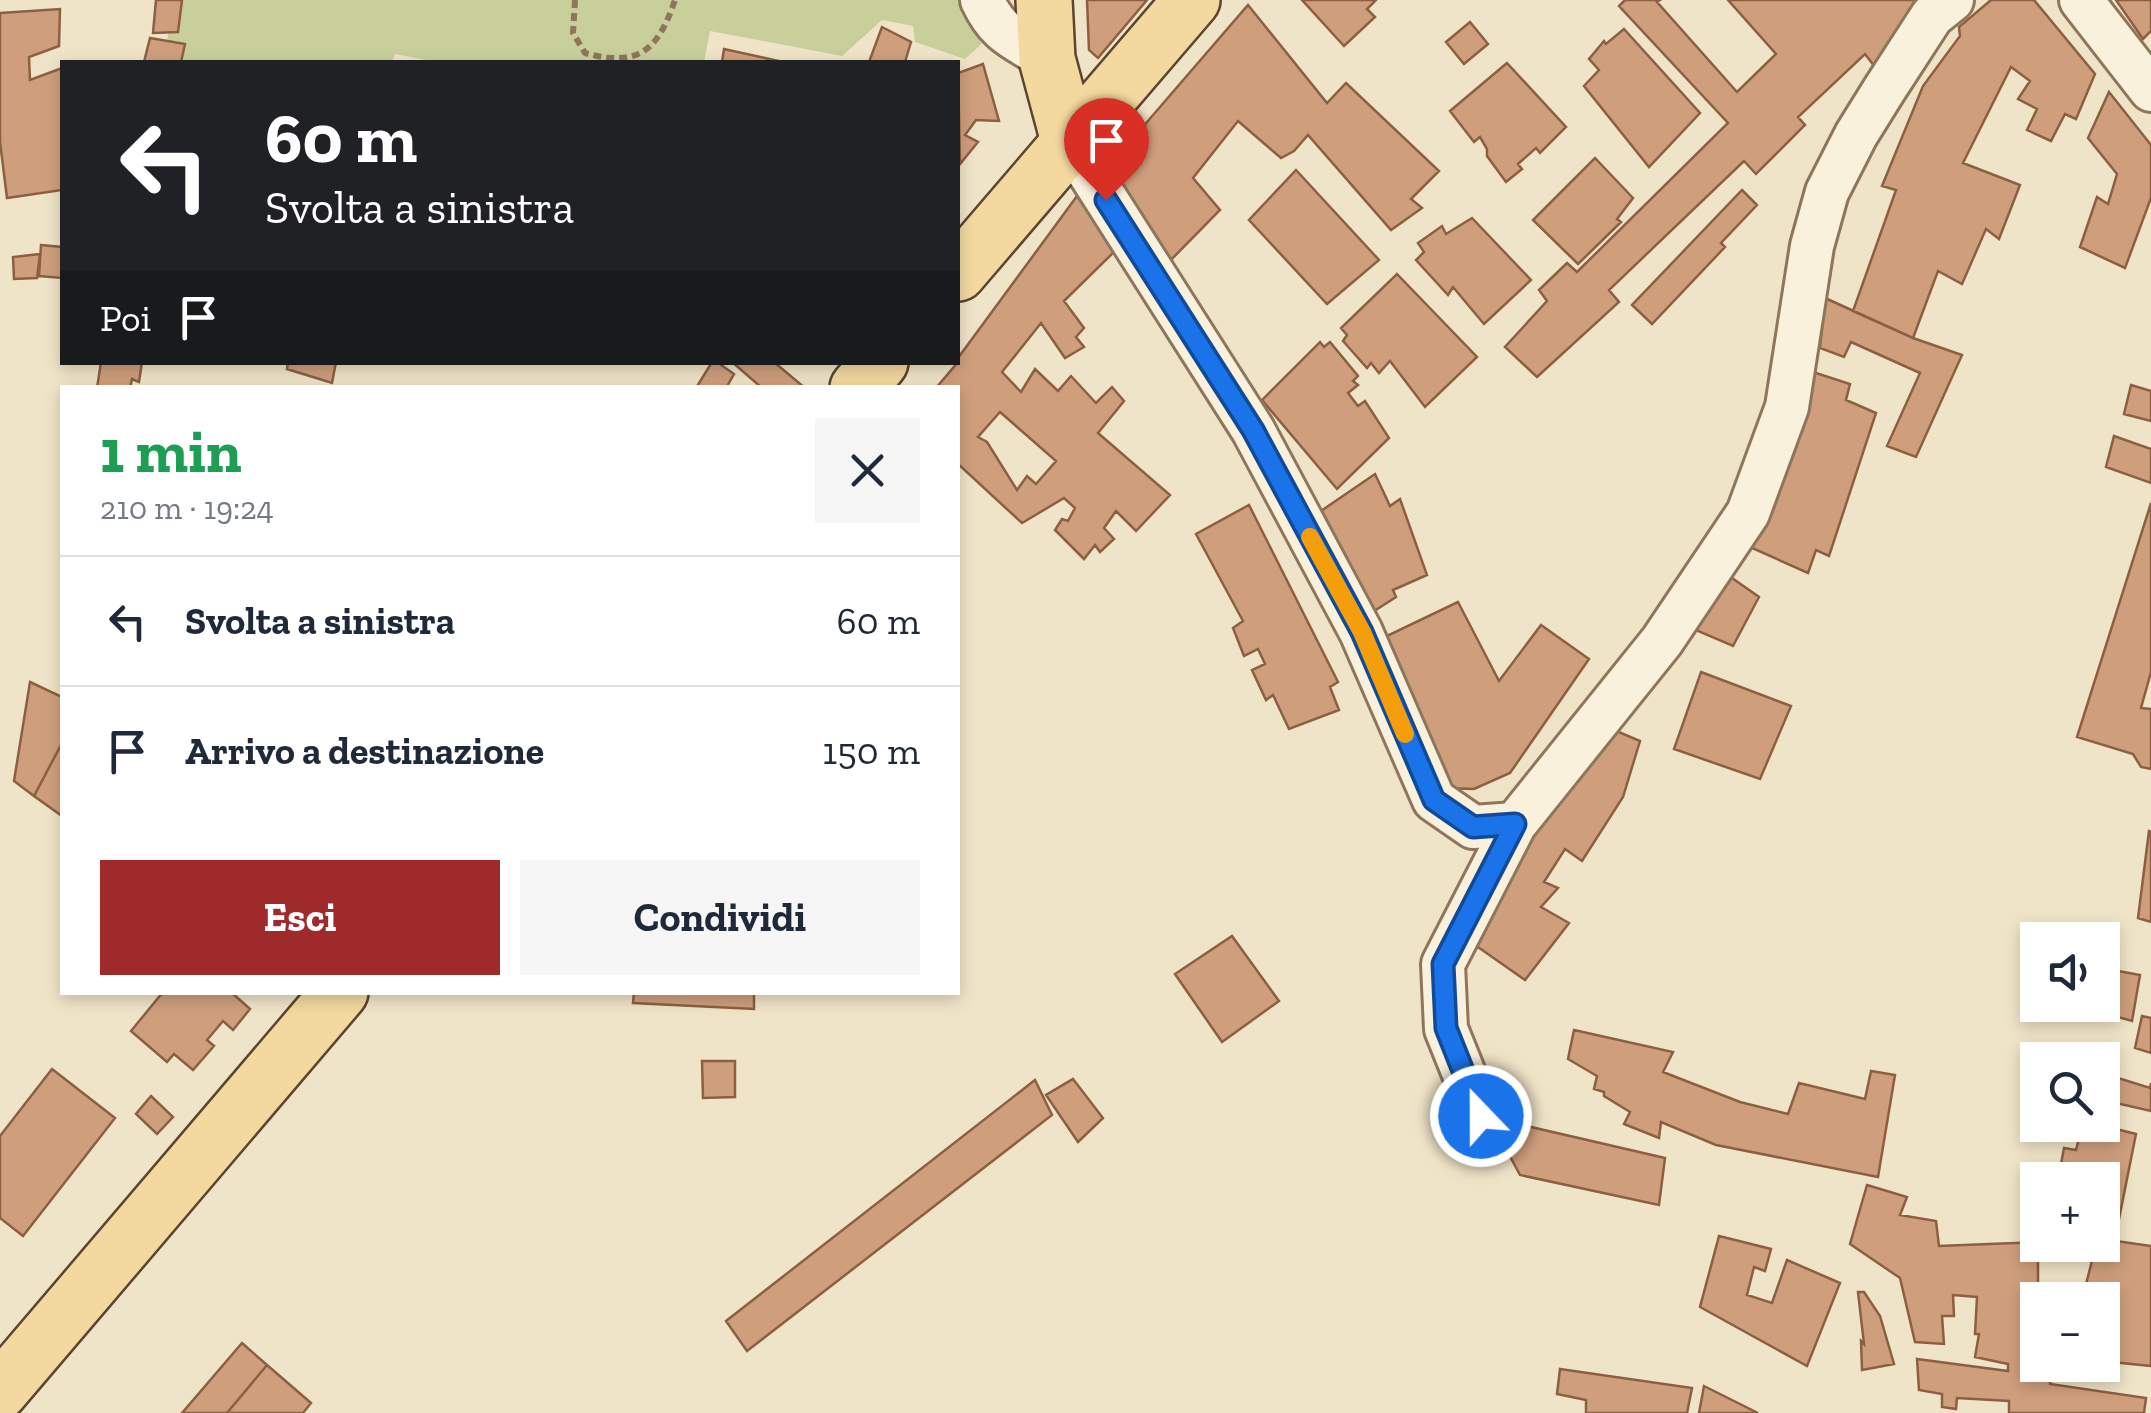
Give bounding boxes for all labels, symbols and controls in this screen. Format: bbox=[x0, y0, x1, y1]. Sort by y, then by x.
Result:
text: 60 m bbox=[265, 96, 417, 180]
pin bbox=[1064, 98, 1149, 201]
icon: left bbox=[100, 100, 230, 230]
icon: arrive bbox=[1079, 113, 1134, 168]
text: Svolta a sinistra bbox=[265, 181, 574, 235]
icon: arrive bbox=[171, 290, 226, 345]
text: Poi bbox=[100, 295, 151, 341]
text: 1 min bbox=[100, 415, 242, 487]
button: close bbox=[815, 418, 920, 523]
text: 210 m · 19:24 bbox=[100, 489, 274, 527]
icon: left bbox=[100, 594, 155, 649]
text: Svolta a sinistra bbox=[185, 598, 455, 644]
text: 60 m bbox=[837, 598, 920, 644]
icon: arrive bbox=[100, 724, 155, 779]
text: Arrivo a destinazione bbox=[185, 728, 544, 774]
text: 150 m bbox=[823, 728, 920, 774]
button: Esci bbox=[100, 860, 500, 975]
button: Condividi bbox=[520, 860, 920, 975]
map controls bbox=[2020, 922, 2120, 1382]
button: sound bbox=[2020, 922, 2120, 1022]
button: search bbox=[2020, 1042, 2120, 1142]
position arrow bbox=[1429, 1064, 1533, 1168]
button: + bbox=[2020, 1162, 2120, 1262]
button: − bbox=[2020, 1282, 2120, 1382]

